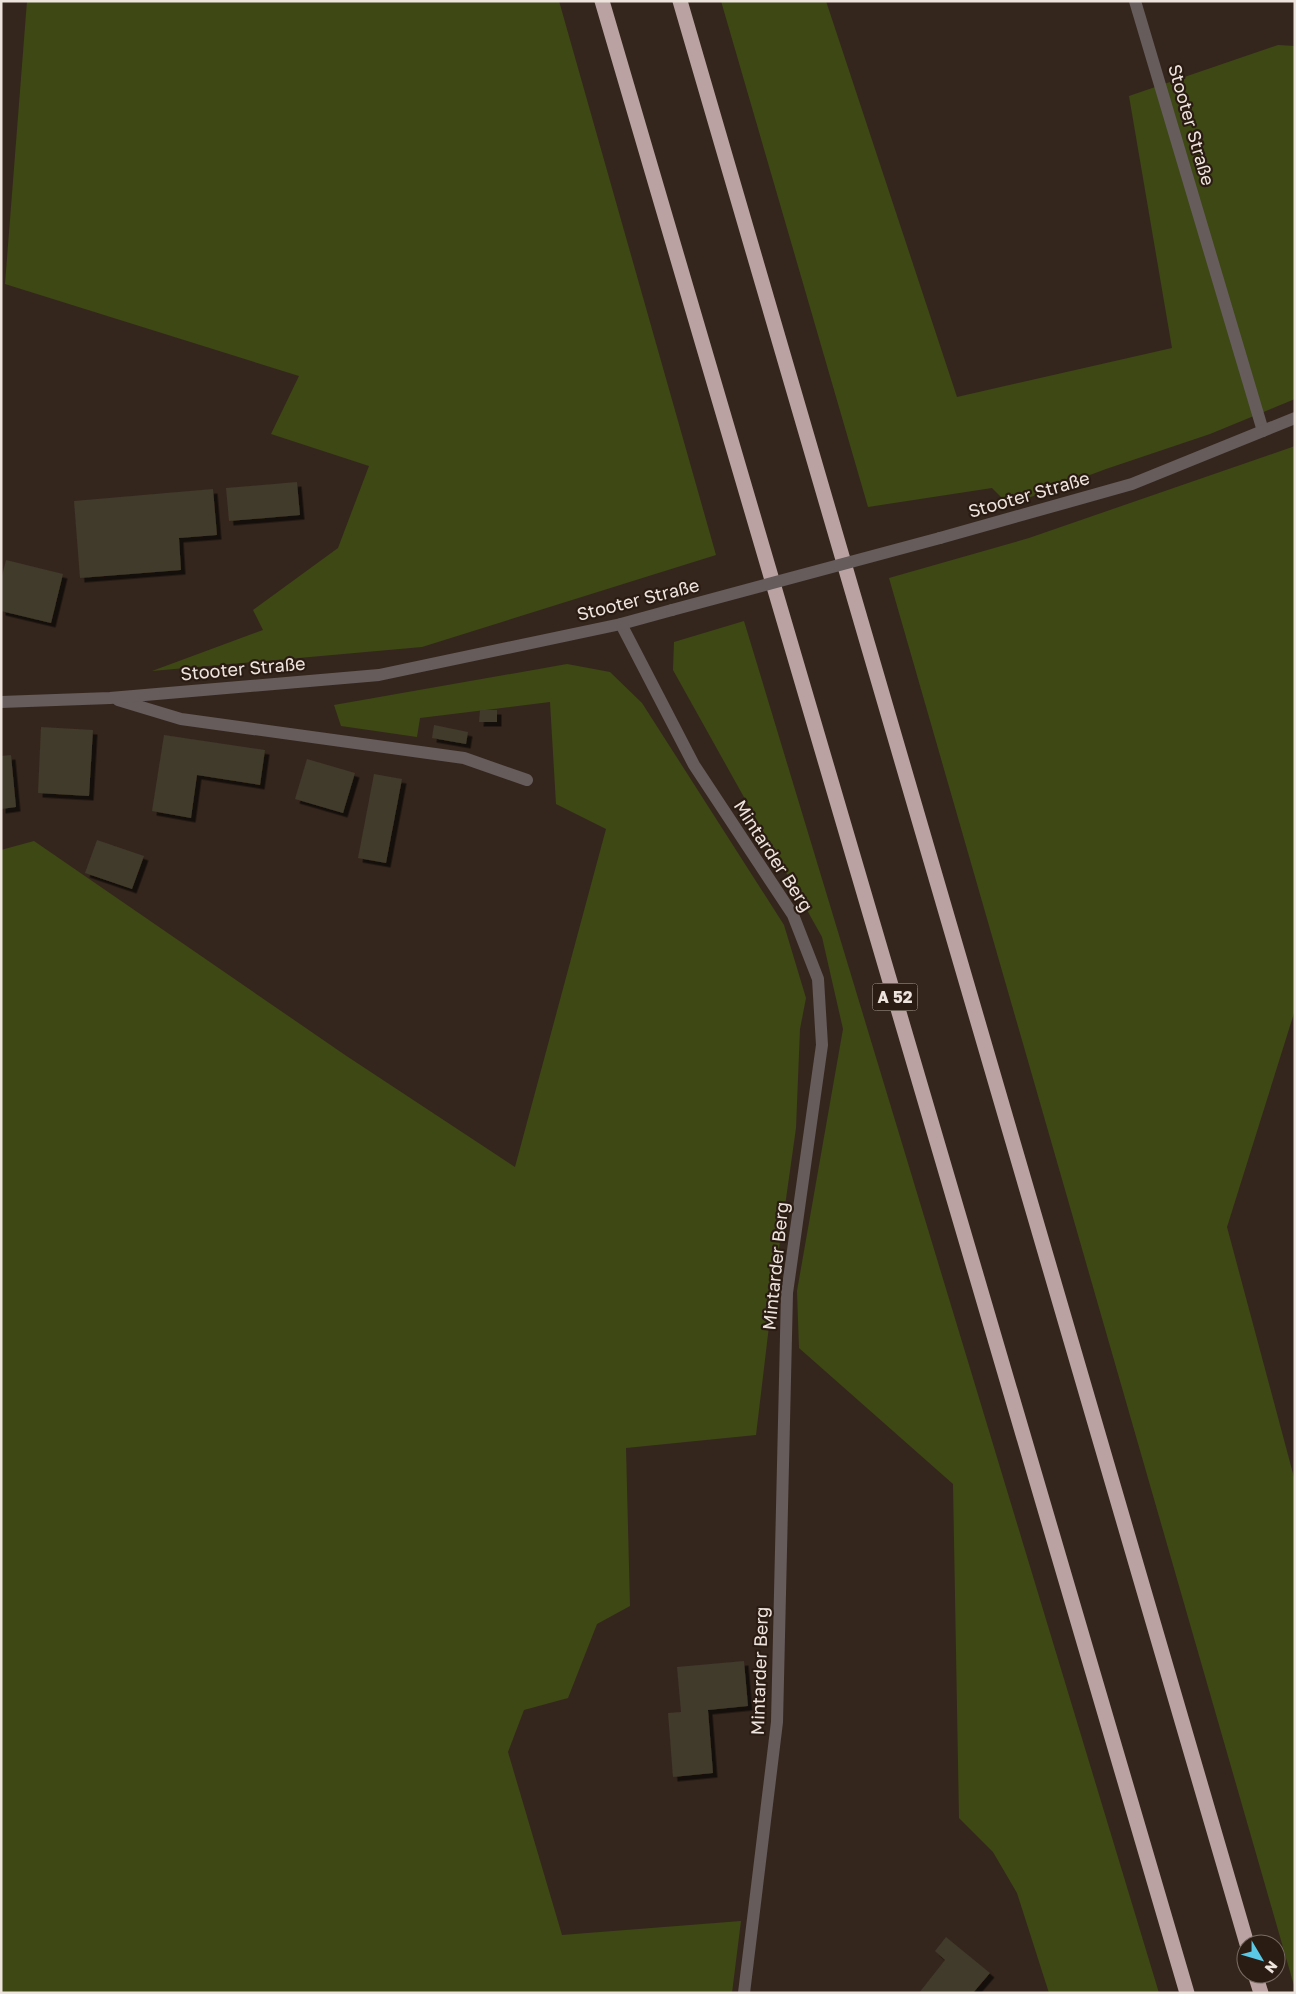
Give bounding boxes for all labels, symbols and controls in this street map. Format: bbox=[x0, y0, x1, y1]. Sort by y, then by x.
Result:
street label: Stooter Straße bbox=[1164, 61, 1220, 188]
street label: Stooter Straße bbox=[965, 466, 1092, 522]
street label: Stooter Straße bbox=[574, 573, 701, 625]
street label: Stooter Straße bbox=[180, 652, 306, 684]
street label: Mintarder Berg bbox=[730, 795, 818, 915]
road number: A 52 bbox=[872, 984, 918, 1010]
street label: Mintarder Berg bbox=[757, 1201, 793, 1331]
street label: Mintarder Berg bbox=[746, 1606, 772, 1736]
north arrow bbox=[1236, 1934, 1286, 1984]
text: N bbox=[1262, 1958, 1282, 1977]

